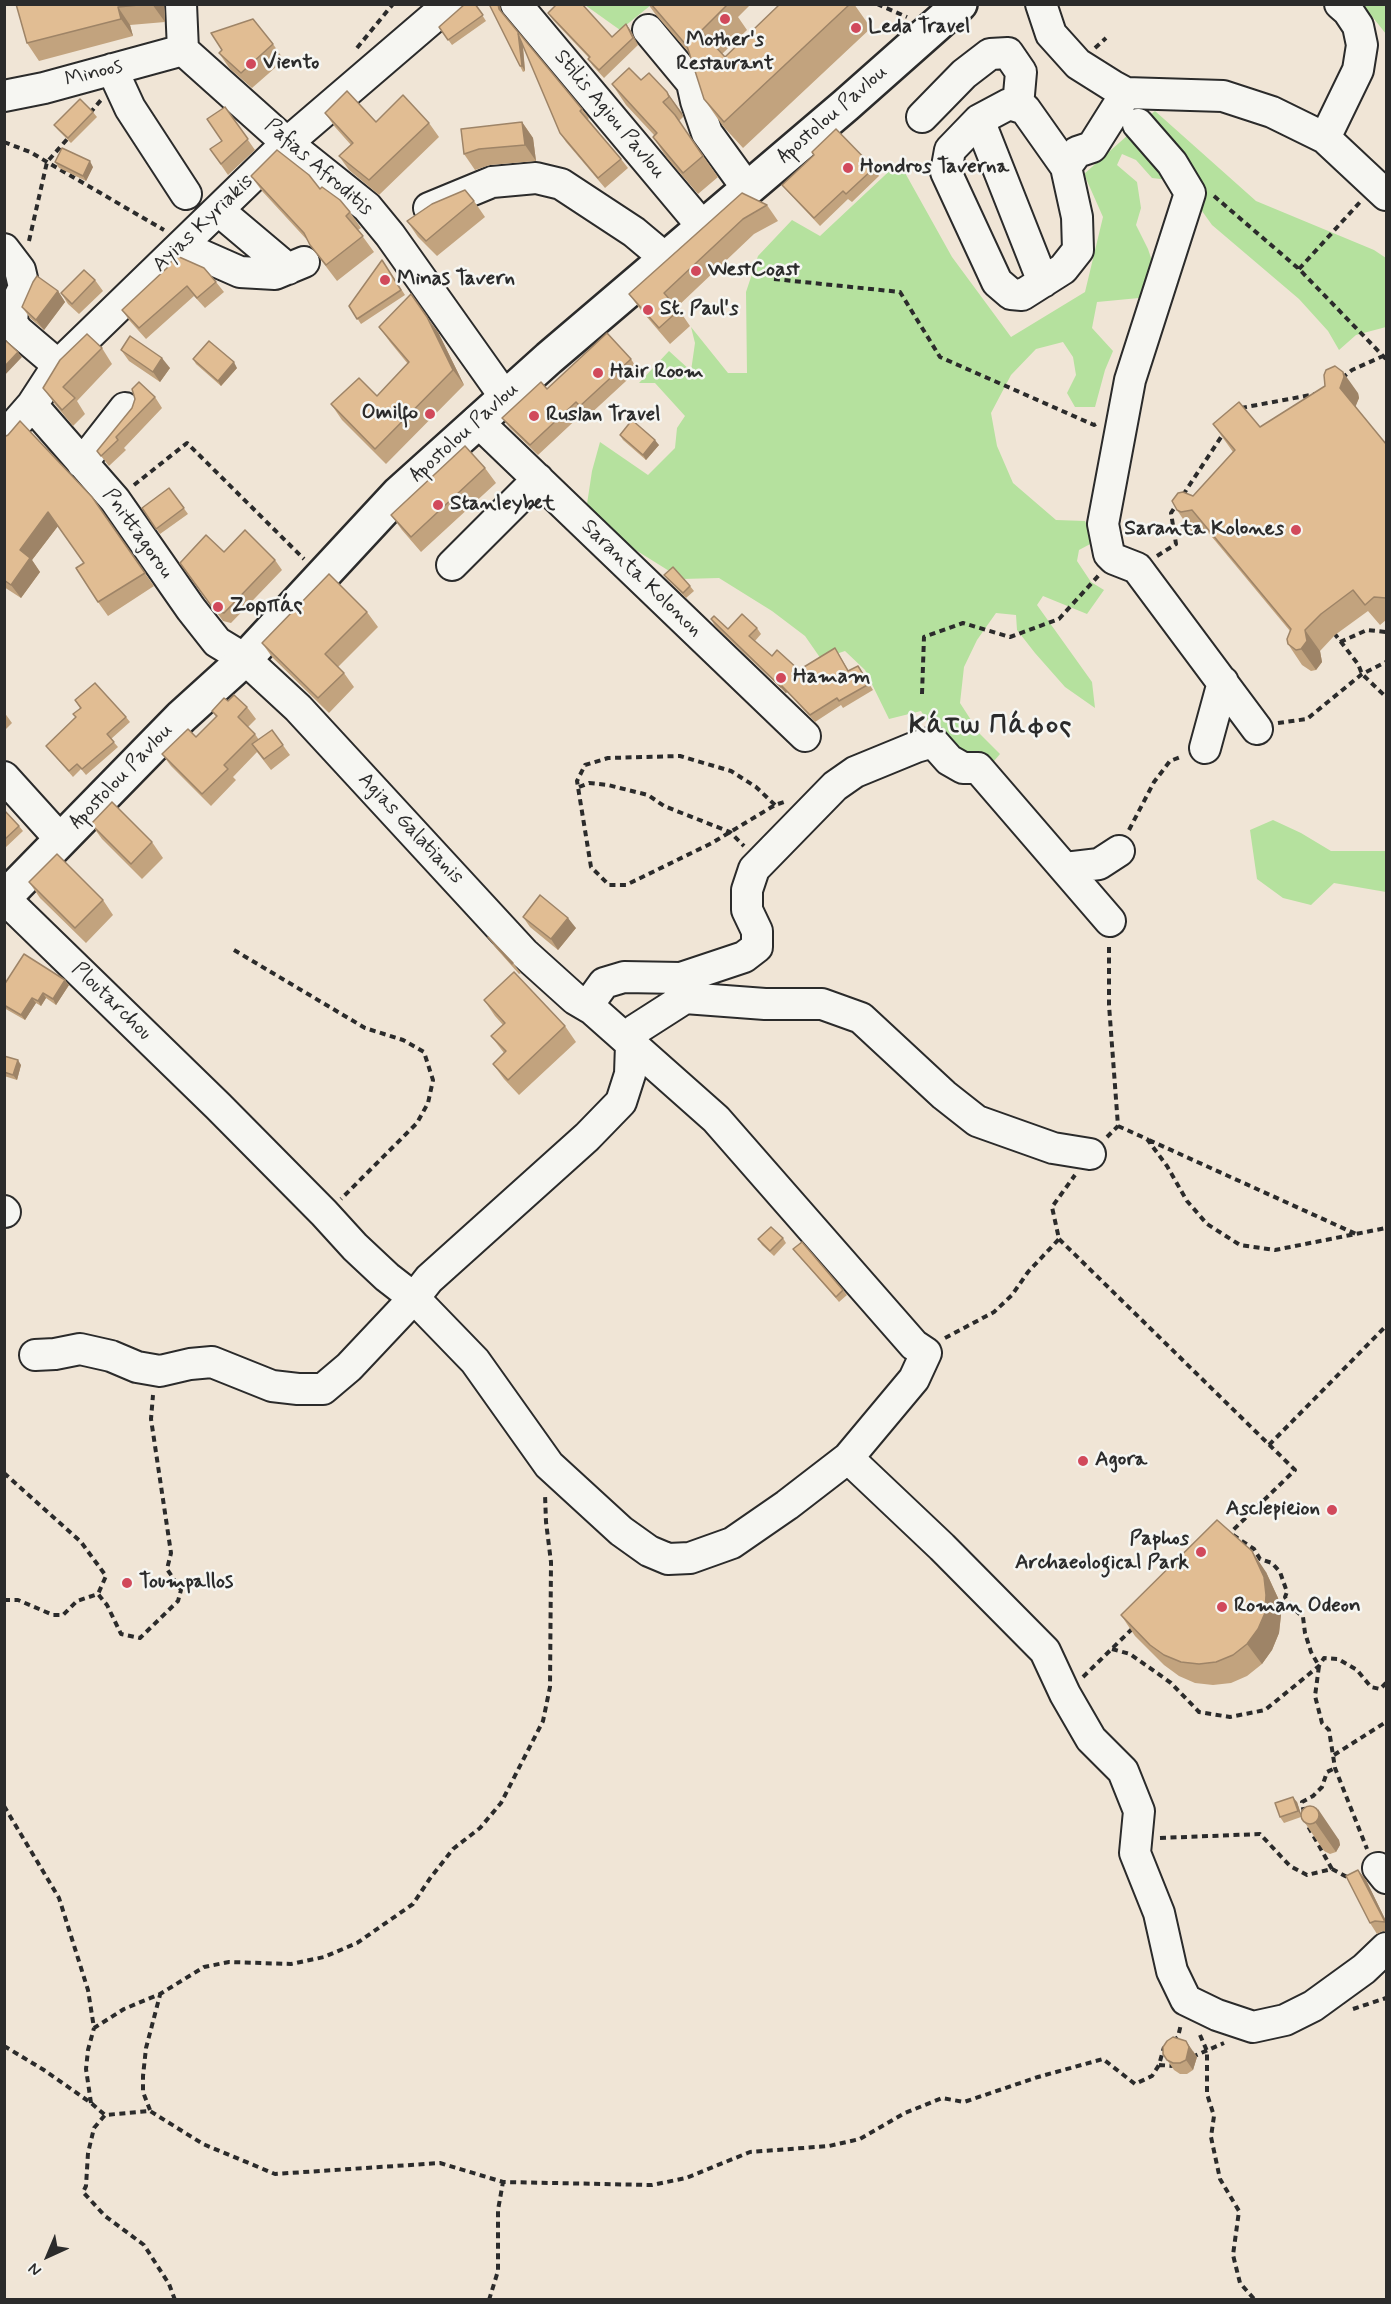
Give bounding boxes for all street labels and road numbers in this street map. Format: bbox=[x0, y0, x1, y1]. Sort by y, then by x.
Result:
street label: Stilis Agiou Pavlou bbox=[548, 45, 670, 185]
street label: Minoos bbox=[62, 54, 126, 94]
street label: Apostolou Pavlou bbox=[773, 60, 893, 170]
street label: Pafias Afroditis bbox=[259, 114, 377, 222]
street label: Ayias Kyriakis bbox=[148, 169, 260, 279]
street label: Apostolou Pavlou bbox=[405, 378, 525, 488]
street label: Pnittagorou bbox=[96, 484, 178, 584]
street label: Saranta Kolonon bbox=[575, 515, 707, 643]
street label: Apostolou Pavlou bbox=[65, 719, 179, 835]
street label: Agias Galatianis bbox=[352, 768, 468, 890]
street label: Ploutarchou bbox=[66, 958, 156, 1046]

